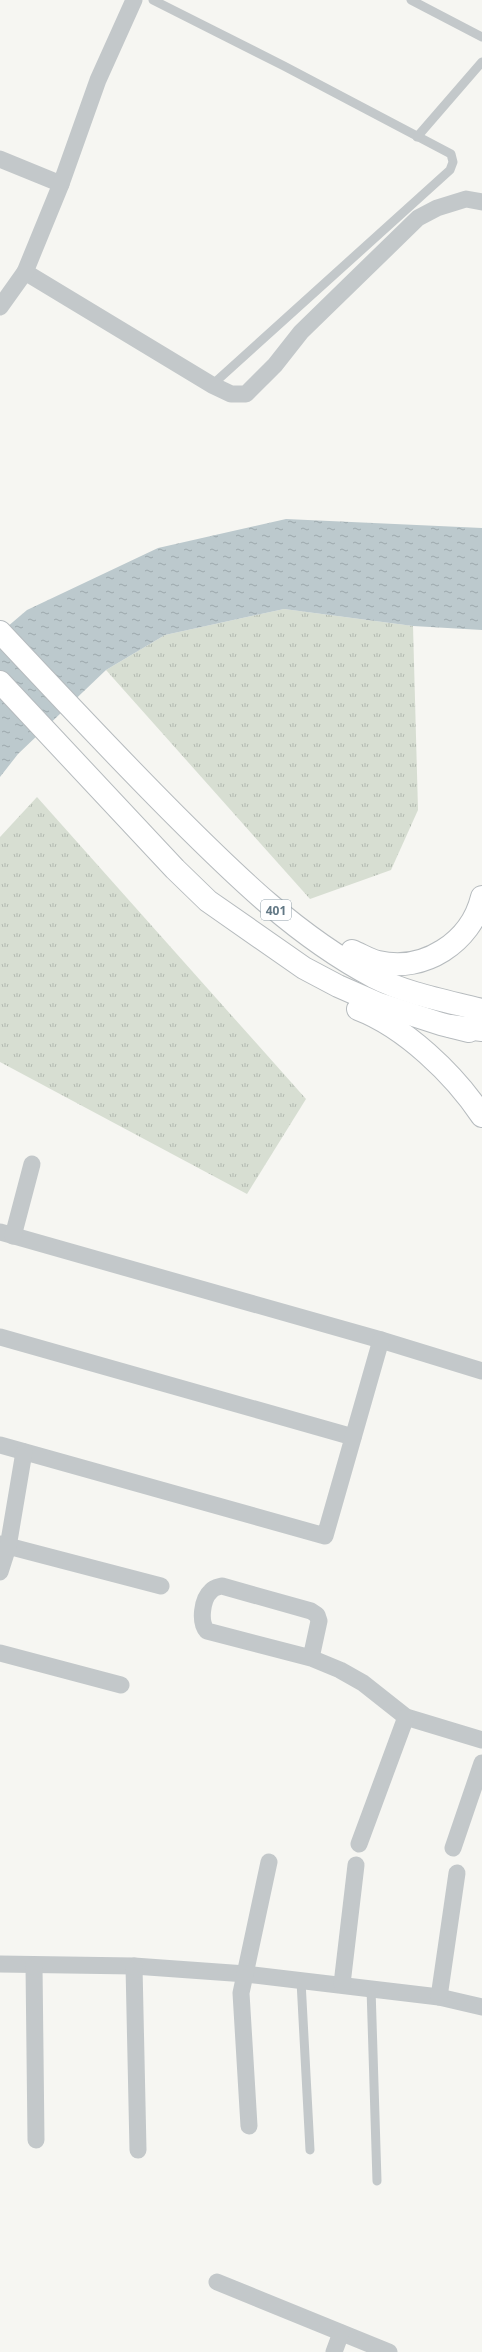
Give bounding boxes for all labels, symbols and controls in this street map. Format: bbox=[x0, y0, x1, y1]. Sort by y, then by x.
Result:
road number: 401 bbox=[261, 900, 291, 920]

